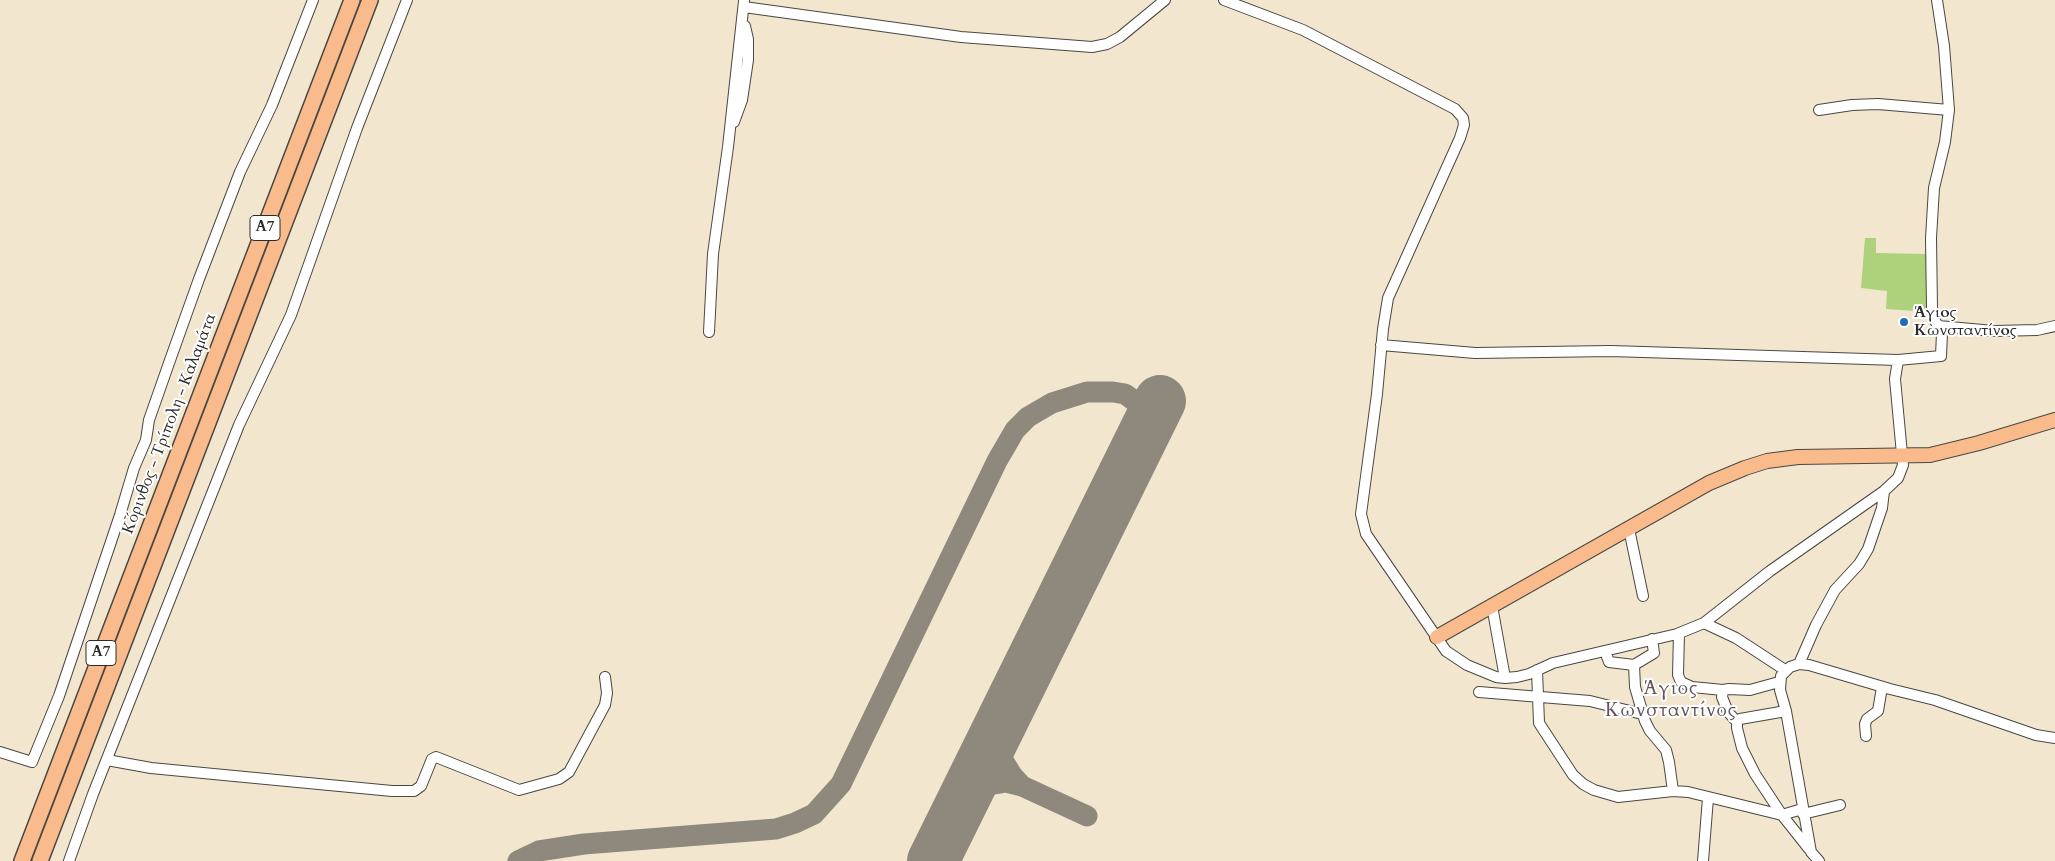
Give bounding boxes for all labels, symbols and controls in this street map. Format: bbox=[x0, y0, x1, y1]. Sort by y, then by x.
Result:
road number: Α7 bbox=[250, 216, 280, 240]
place label: Άγιος Κωνσταντίνος bbox=[1914, 303, 2017, 341]
street label: Κόρινθος - Τρίπολη - Καλαμάτα bbox=[119, 311, 221, 537]
marker: Άγιος Κωνσταντίνος bbox=[1898, 316, 1910, 328]
road number: Α7 bbox=[86, 640, 116, 666]
district label: Άγιος Κωνσταντίνος bbox=[1604, 679, 1738, 723]

